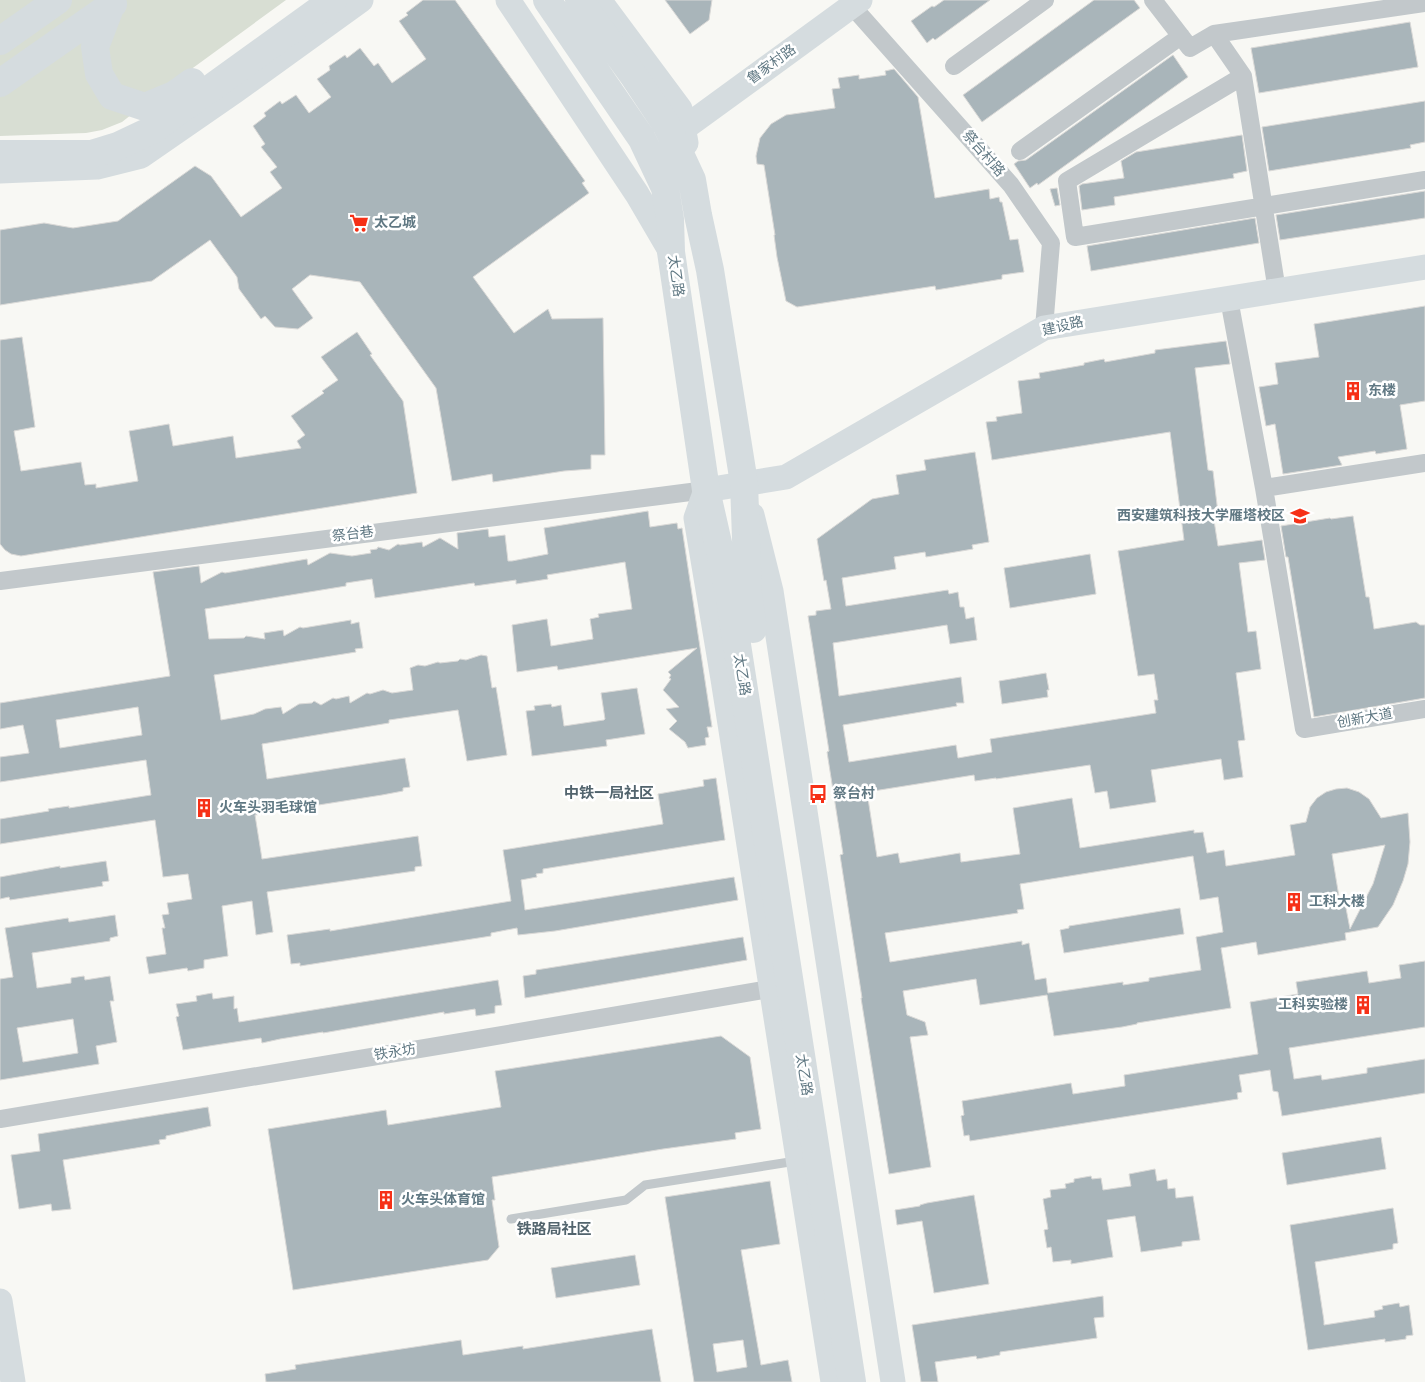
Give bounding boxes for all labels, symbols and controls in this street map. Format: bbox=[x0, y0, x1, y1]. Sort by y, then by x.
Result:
street label: 鲁家村路 bbox=[744, 41, 800, 88]
street label: 祭台村路 bbox=[958, 127, 1009, 181]
supermarket icon: 太乙城 bbox=[348, 212, 370, 234]
place label: 太乙城 bbox=[374, 214, 416, 232]
street label: 太乙路 bbox=[664, 254, 686, 298]
street label: 建设路 bbox=[1041, 314, 1085, 340]
building icon: 东楼 bbox=[1342, 380, 1364, 402]
place label: 东楼 bbox=[1368, 383, 1396, 400]
school or university icon: 西安建筑科技大学雁塔校区 bbox=[1289, 505, 1311, 527]
place label: 西安建筑科技大学雁塔校区 bbox=[1117, 507, 1285, 525]
street label: 祭台巷 bbox=[331, 524, 375, 546]
street label: 太乙路 bbox=[729, 653, 753, 697]
street label: 创新大道 bbox=[1336, 705, 1394, 732]
bus stop icon: 祭台村 bbox=[807, 783, 829, 805]
district label: 中铁一局社区 bbox=[564, 784, 654, 804]
place label: 祭台村 bbox=[833, 785, 875, 803]
building icon: 火车头羽毛球馆 bbox=[193, 797, 215, 819]
place label: 火车头羽毛球馆 bbox=[219, 799, 317, 817]
building icon: 工科大楼 bbox=[1283, 891, 1305, 913]
place label: 工科大楼 bbox=[1309, 894, 1365, 911]
building icon: 工科实验楼 bbox=[1352, 994, 1374, 1016]
place label: 工科实验楼 bbox=[1278, 996, 1348, 1014]
street label: 铁永坊 bbox=[373, 1040, 417, 1065]
street label: 太乙路 bbox=[791, 1053, 815, 1097]
building icon: 火车头体育馆 bbox=[375, 1189, 397, 1211]
place label: 火车头体育馆 bbox=[401, 1191, 485, 1209]
district label: 铁路局社区 bbox=[516, 1220, 592, 1240]

